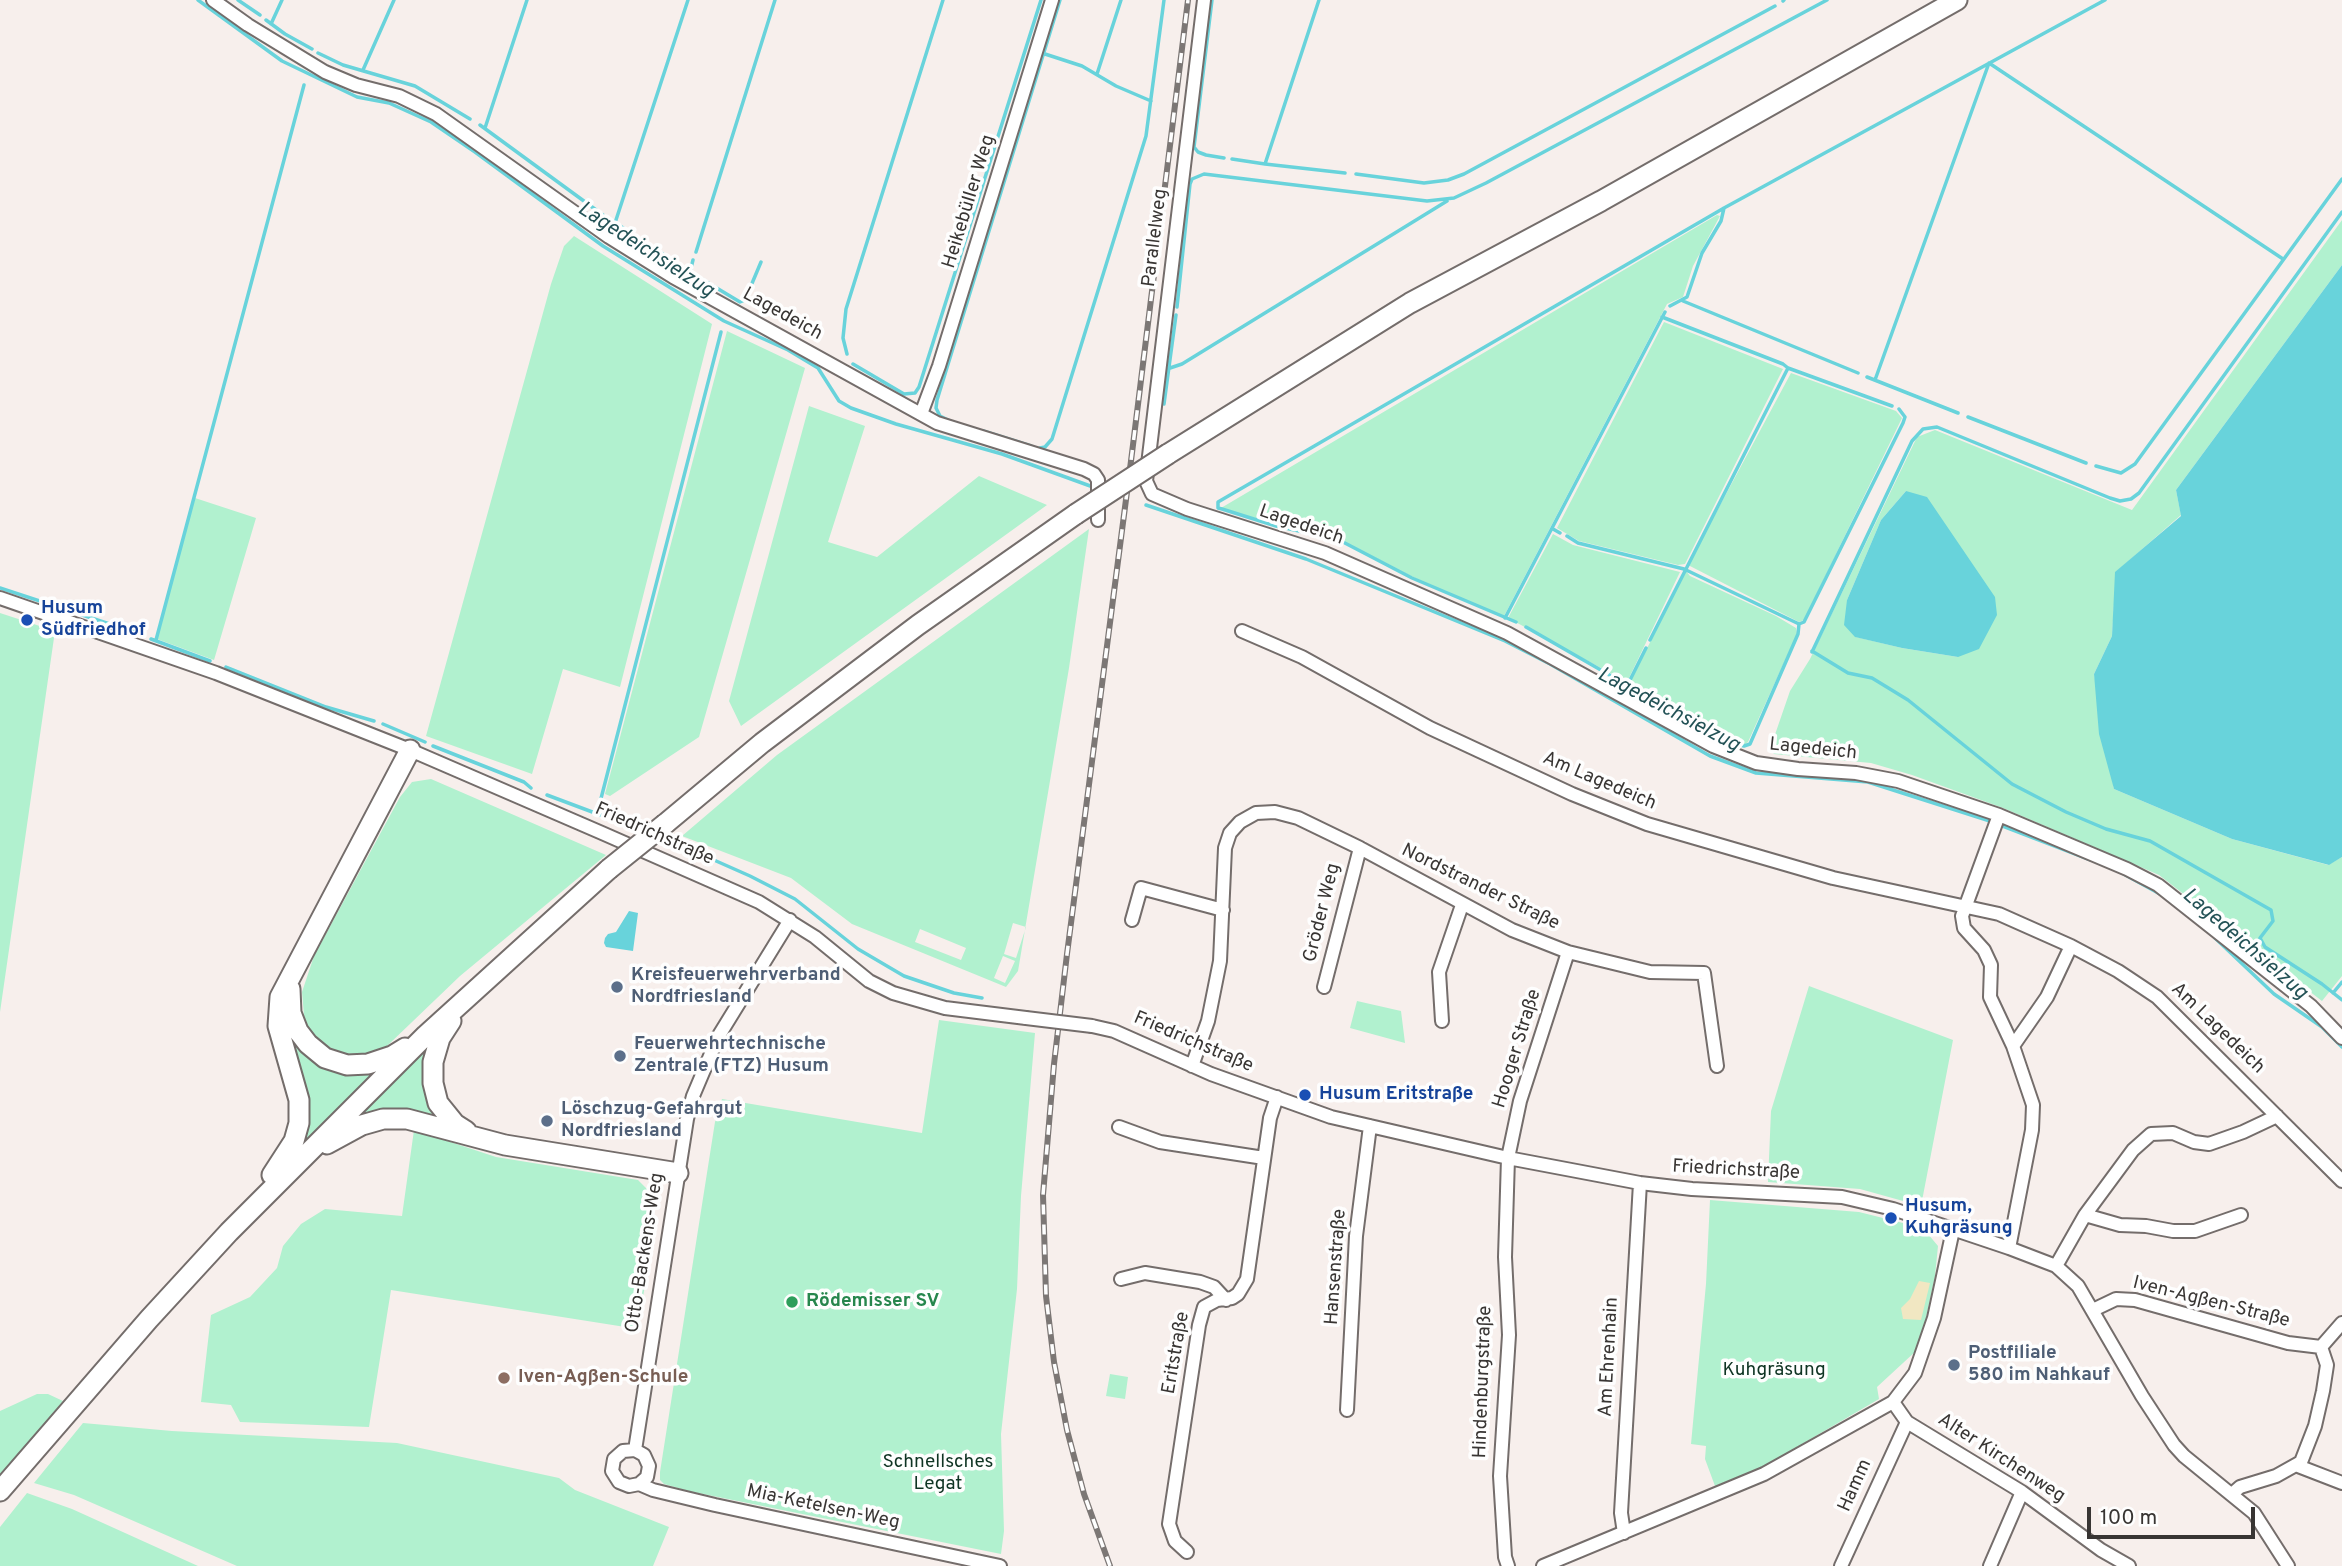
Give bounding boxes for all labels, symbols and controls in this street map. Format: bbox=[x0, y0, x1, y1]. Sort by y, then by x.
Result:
street label: Heikebüller Weg bbox=[939, 132, 1001, 272]
street label: Parallelweg bbox=[1139, 188, 1173, 288]
water label: Lagedeichsielzug bbox=[572, 198, 718, 304]
street label: Lagedeich bbox=[738, 284, 826, 346]
street label: Lagedeich bbox=[1256, 501, 1346, 551]
place label: Husum Südfriedhof bbox=[41, 598, 146, 642]
marker: Husum Südfriedhof bbox=[19, 612, 35, 628]
water label: Lagedeichsielzug bbox=[1593, 663, 1743, 759]
street label: Lagedeich bbox=[1768, 734, 1858, 766]
street label: Am Lagedeich bbox=[1539, 748, 1659, 816]
street label: Friedrichstraße bbox=[591, 799, 717, 871]
street label: Nordstrander Straße bbox=[1397, 840, 1563, 936]
street label: Gröder Weg bbox=[1300, 861, 1346, 965]
water label: Lagedeichsielzug bbox=[2176, 884, 2312, 1006]
place label: Kreisfeuerwehrverband Nordfriesland bbox=[631, 965, 841, 1009]
marker: Kreisfeuerwehrverband Nordfriesland bbox=[609, 979, 625, 995]
street label: Am Lagedeich bbox=[2165, 979, 2269, 1079]
street label: Hooger Straße bbox=[1489, 987, 1547, 1111]
street label: Friedrichstraße bbox=[1130, 1008, 1256, 1078]
place label: Feuerwehrtechnische Zentrale (FTZ) Husum bbox=[634, 1034, 829, 1078]
marker: Feuerwehrtechnische Zentrale (FTZ) Husum bbox=[612, 1048, 628, 1064]
place label: Husum Eritstraße bbox=[1319, 1084, 1473, 1106]
marker: Husum Eritstraße bbox=[1297, 1087, 1313, 1103]
place label: Löschzug-Gefahrgut Nordfriesland bbox=[561, 1099, 742, 1143]
marker: Löschzug-Gefahrgut Nordfriesland bbox=[539, 1113, 555, 1129]
street label: Friedrichstraße bbox=[1672, 1156, 1800, 1186]
street label: Otto-Backens-Weg bbox=[622, 1171, 670, 1335]
place label: Husum, Kuhgräsung bbox=[1905, 1196, 2013, 1240]
street label: Hansenstraße bbox=[1322, 1208, 1352, 1326]
marker: Husum, Kuhgräsung bbox=[1883, 1210, 1899, 1226]
street label: Iven-Agßen-Straße bbox=[2130, 1272, 2292, 1334]
place label: Rödemisser SV bbox=[806, 1291, 939, 1313]
marker: Rödemisser SV bbox=[784, 1294, 800, 1310]
street label: Am Ehrenhain bbox=[1595, 1296, 1625, 1418]
street label: Hindenburgstraße bbox=[1470, 1305, 1498, 1459]
street label: Eritstraße bbox=[1159, 1310, 1195, 1396]
place label: Postfiliale 580 im Nahkauf bbox=[1968, 1343, 2110, 1387]
marker: Postfiliale 580 im Nahkauf bbox=[1946, 1357, 1962, 1373]
park label: Kuhgräsung bbox=[1722, 1360, 1826, 1382]
place label: Iven-Agßen-Schule bbox=[518, 1367, 688, 1389]
marker: Iven-Agßen-Schule bbox=[496, 1370, 512, 1386]
street label: Alter Kirchenweg bbox=[1933, 1409, 2069, 1509]
park label: Schnellsches Legat bbox=[883, 1452, 993, 1496]
street label: Hamm bbox=[1834, 1456, 1878, 1516]
street label: Mia-Ketelsen-Weg bbox=[744, 1481, 902, 1535]
scale bar bbox=[2090, 1492, 2258, 1536]
text: 100 m bbox=[2100, 1505, 2157, 1532]

